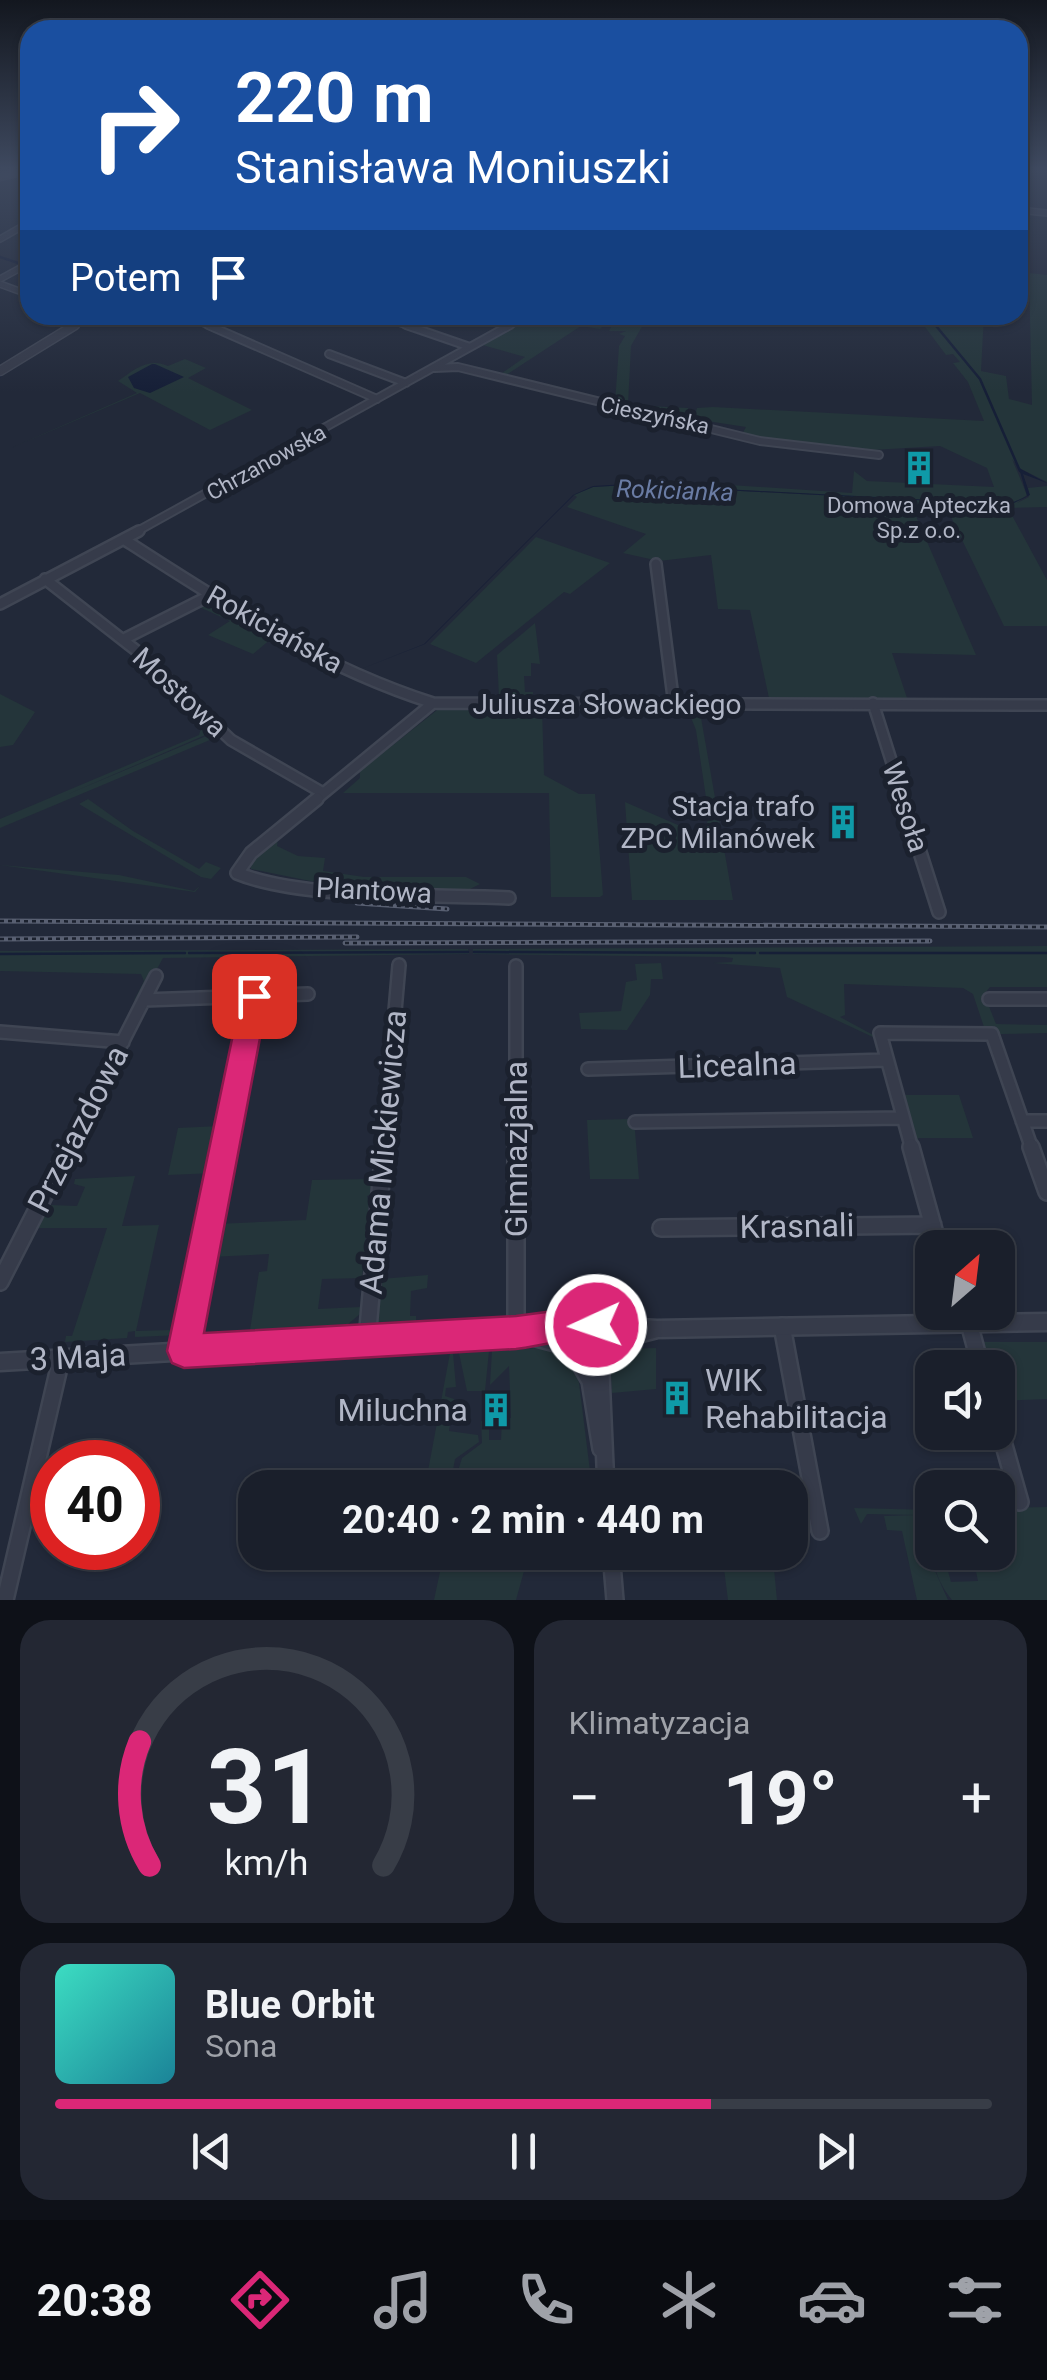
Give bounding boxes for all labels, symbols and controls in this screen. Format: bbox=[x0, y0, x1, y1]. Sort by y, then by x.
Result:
text: 220 m bbox=[235, 57, 434, 139]
icon: right bbox=[70, 60, 200, 190]
text: Stanisława Moniuszki bbox=[235, 141, 671, 194]
icon: arrive bbox=[201, 250, 256, 305]
text: Potem bbox=[70, 256, 181, 300]
street label: Cieszyńska bbox=[598, 392, 712, 439]
street label: Chrzanowska bbox=[202, 419, 330, 505]
building icon: Domowa Apteczka Sp.z o.o. bbox=[900, 449, 938, 487]
water label: Rokicianka bbox=[616, 474, 734, 507]
place label: Domowa Apteczka Sp.z o.o. bbox=[827, 493, 1011, 543]
street label: Rokiciańska bbox=[201, 579, 348, 680]
street label: Mostowa bbox=[126, 641, 233, 744]
street label: Juliusza Słowackiego bbox=[472, 688, 742, 721]
street label: Wesoła bbox=[876, 758, 936, 856]
place label: Stacja trafo ZPC Milanówek bbox=[621, 790, 816, 855]
building icon: Stacja trafo ZPC Milanówek bbox=[824, 803, 862, 841]
street label: Plantowa bbox=[315, 871, 433, 910]
pin bbox=[212, 954, 297, 1039]
icon: arrive bbox=[227, 969, 282, 1024]
street label: Adama Mickiewicza bbox=[352, 1008, 414, 1296]
street label: Przejazdowa bbox=[20, 1039, 136, 1219]
street label: Licealna bbox=[677, 1044, 797, 1086]
street label: Gimnazjalna bbox=[497, 1061, 535, 1237]
street label: Krasnali bbox=[739, 1206, 855, 1246]
north arrow bbox=[915, 1230, 1015, 1330]
map controls bbox=[915, 1230, 1015, 1570]
position arrow bbox=[544, 1273, 648, 1377]
street label: 3 Maja bbox=[29, 1336, 127, 1378]
button: sound bbox=[915, 1350, 1015, 1450]
place label: WIK Rehabilitacja bbox=[705, 1361, 888, 1436]
building icon: WIK Rehabilitacja bbox=[658, 1379, 696, 1417]
place label: Miluchna bbox=[337, 1391, 468, 1429]
building icon: Miluchna bbox=[477, 1391, 515, 1429]
speed limit sign: 40 bbox=[30, 1440, 160, 1570]
button: search bbox=[915, 1470, 1015, 1570]
text: 20:40 · 2 min · 440 m bbox=[342, 1498, 704, 1542]
text: Klimatyzacja bbox=[569, 1704, 750, 1742]
text: 31 bbox=[207, 1727, 326, 1848]
text: 19° bbox=[723, 1754, 838, 1842]
text: − bbox=[569, 1766, 600, 1830]
text: + bbox=[961, 1766, 992, 1830]
text: km/h bbox=[225, 1842, 309, 1884]
text: Blue Orbit bbox=[205, 1983, 375, 2027]
text: Sona bbox=[205, 2027, 277, 2065]
icon: previous bbox=[184, 2124, 239, 2179]
icon: pause bbox=[496, 2124, 551, 2179]
icon: next bbox=[808, 2124, 863, 2179]
icon: directions bbox=[225, 2265, 295, 2335]
icon: music bbox=[368, 2265, 438, 2335]
icon: phone bbox=[511, 2265, 581, 2335]
icon: climate bbox=[654, 2265, 724, 2335]
icon: car bbox=[797, 2265, 867, 2335]
icon: filters bbox=[940, 2265, 1010, 2335]
text: 20:38 bbox=[37, 2274, 152, 2327]

